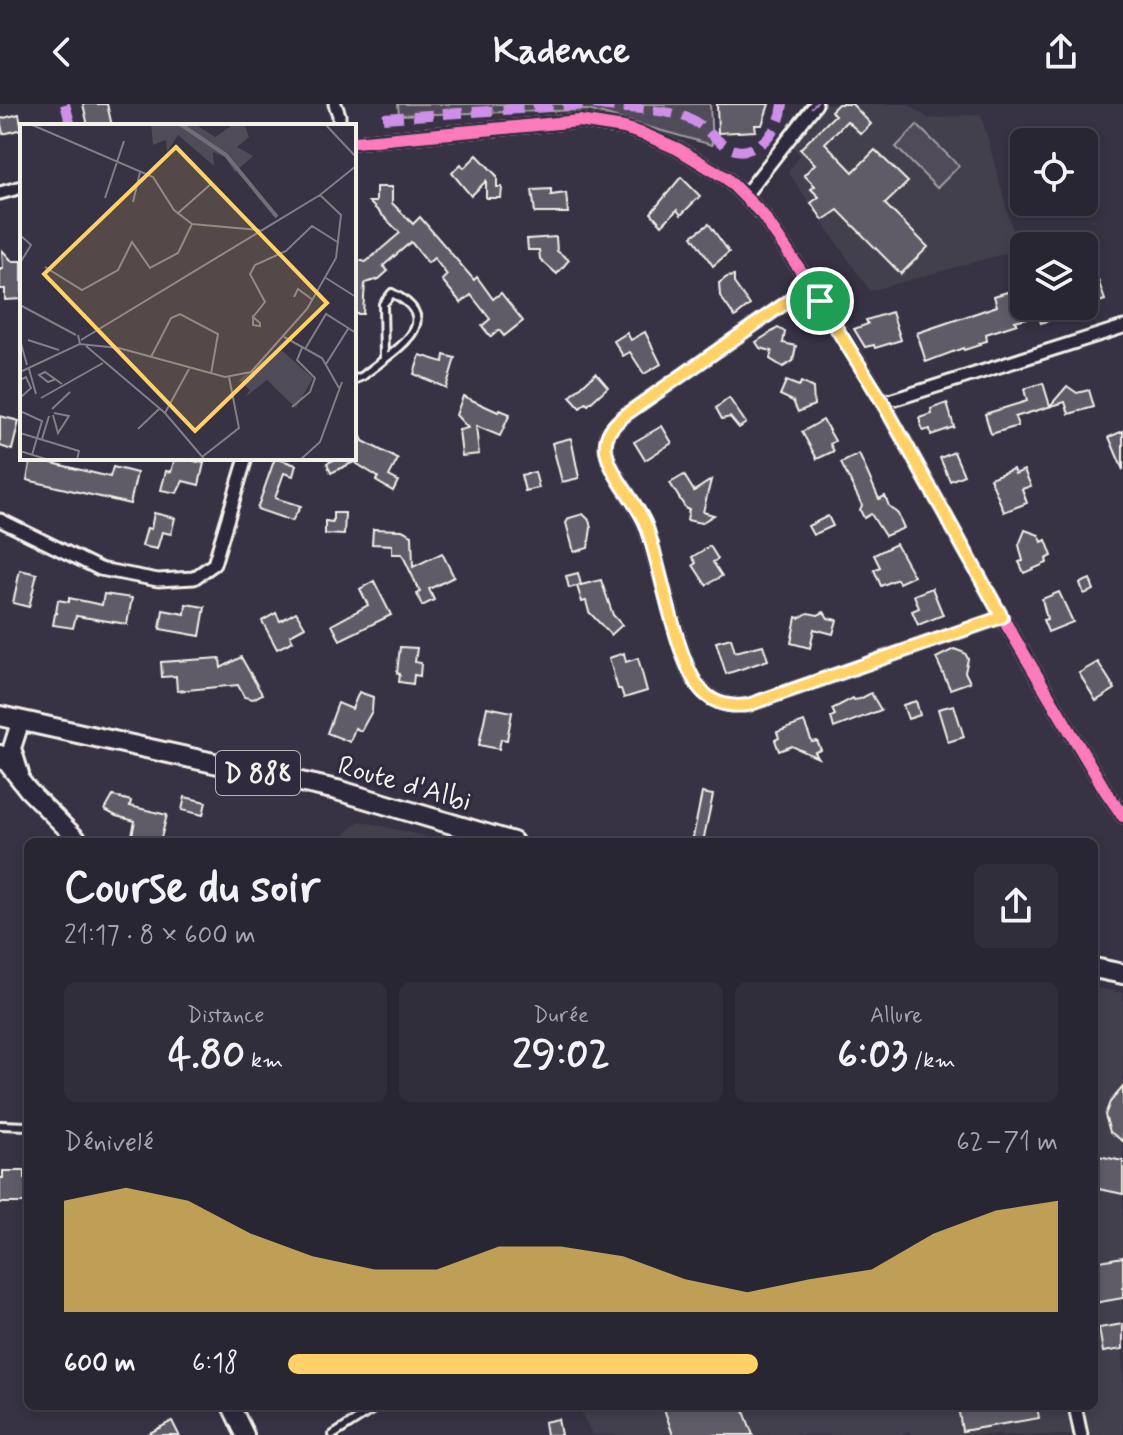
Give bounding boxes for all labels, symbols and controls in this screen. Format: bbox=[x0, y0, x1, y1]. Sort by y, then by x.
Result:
text: Kadence bbox=[493, 29, 630, 76]
icon: back bbox=[40, 30, 84, 74]
icon: share bbox=[1039, 30, 1083, 74]
inset map bbox=[20, 124, 356, 460]
map controls bbox=[1010, 128, 1098, 320]
button: locate bbox=[1010, 128, 1098, 216]
button: layers bbox=[1010, 232, 1098, 320]
pin bbox=[786, 267, 854, 335]
icon: arrive bbox=[798, 279, 842, 323]
street label: Route d'Albi bbox=[333, 748, 476, 821]
road number: D 888 bbox=[216, 751, 300, 795]
text: Course du soir bbox=[64, 860, 320, 918]
button: share bbox=[974, 864, 1058, 948]
text: 21:17 · 8 × 600 m bbox=[64, 919, 256, 953]
text: Distance bbox=[187, 1002, 264, 1030]
text: Durée bbox=[533, 1002, 589, 1030]
text: Allure bbox=[870, 1002, 923, 1030]
text: 4.80 bbox=[168, 1030, 245, 1082]
text: 29:02 bbox=[512, 1030, 610, 1082]
text: 6:03 bbox=[837, 1030, 908, 1082]
text: km bbox=[245, 1047, 283, 1075]
text: /km bbox=[908, 1047, 955, 1075]
text: Dénivelé bbox=[64, 1126, 154, 1160]
text: 62–71 m bbox=[956, 1126, 1058, 1160]
text: 600 m bbox=[64, 1347, 136, 1381]
text: 6:18 bbox=[192, 1347, 238, 1381]

